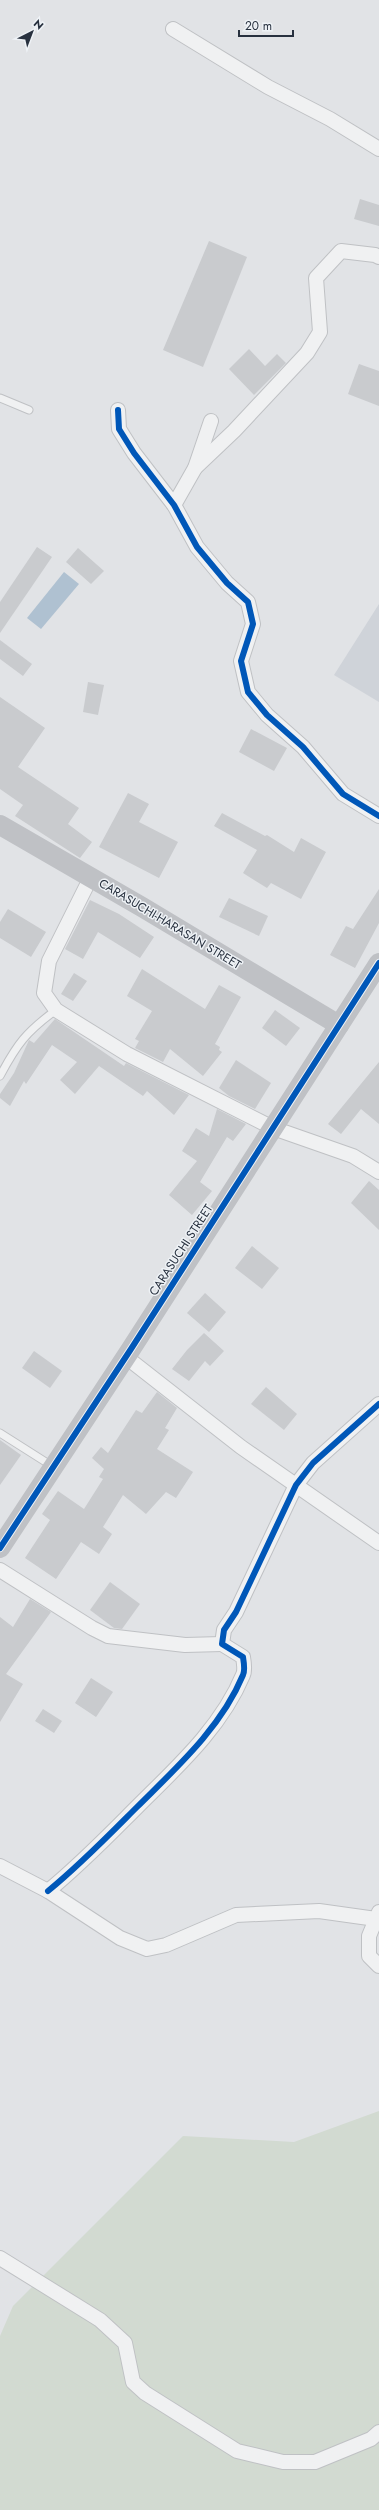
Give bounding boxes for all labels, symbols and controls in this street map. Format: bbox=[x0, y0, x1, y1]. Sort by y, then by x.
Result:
north arrow bbox=[12, 12, 52, 52]
scale bar bbox=[239, 12, 293, 38]
text: N bbox=[30, 16, 47, 33]
text: 20 m bbox=[245, 17, 272, 35]
street label: CARASUCHI-HARASAN STREET bbox=[95, 874, 245, 974]
street label: CARASUCHI STREET bbox=[145, 1200, 218, 1299]

